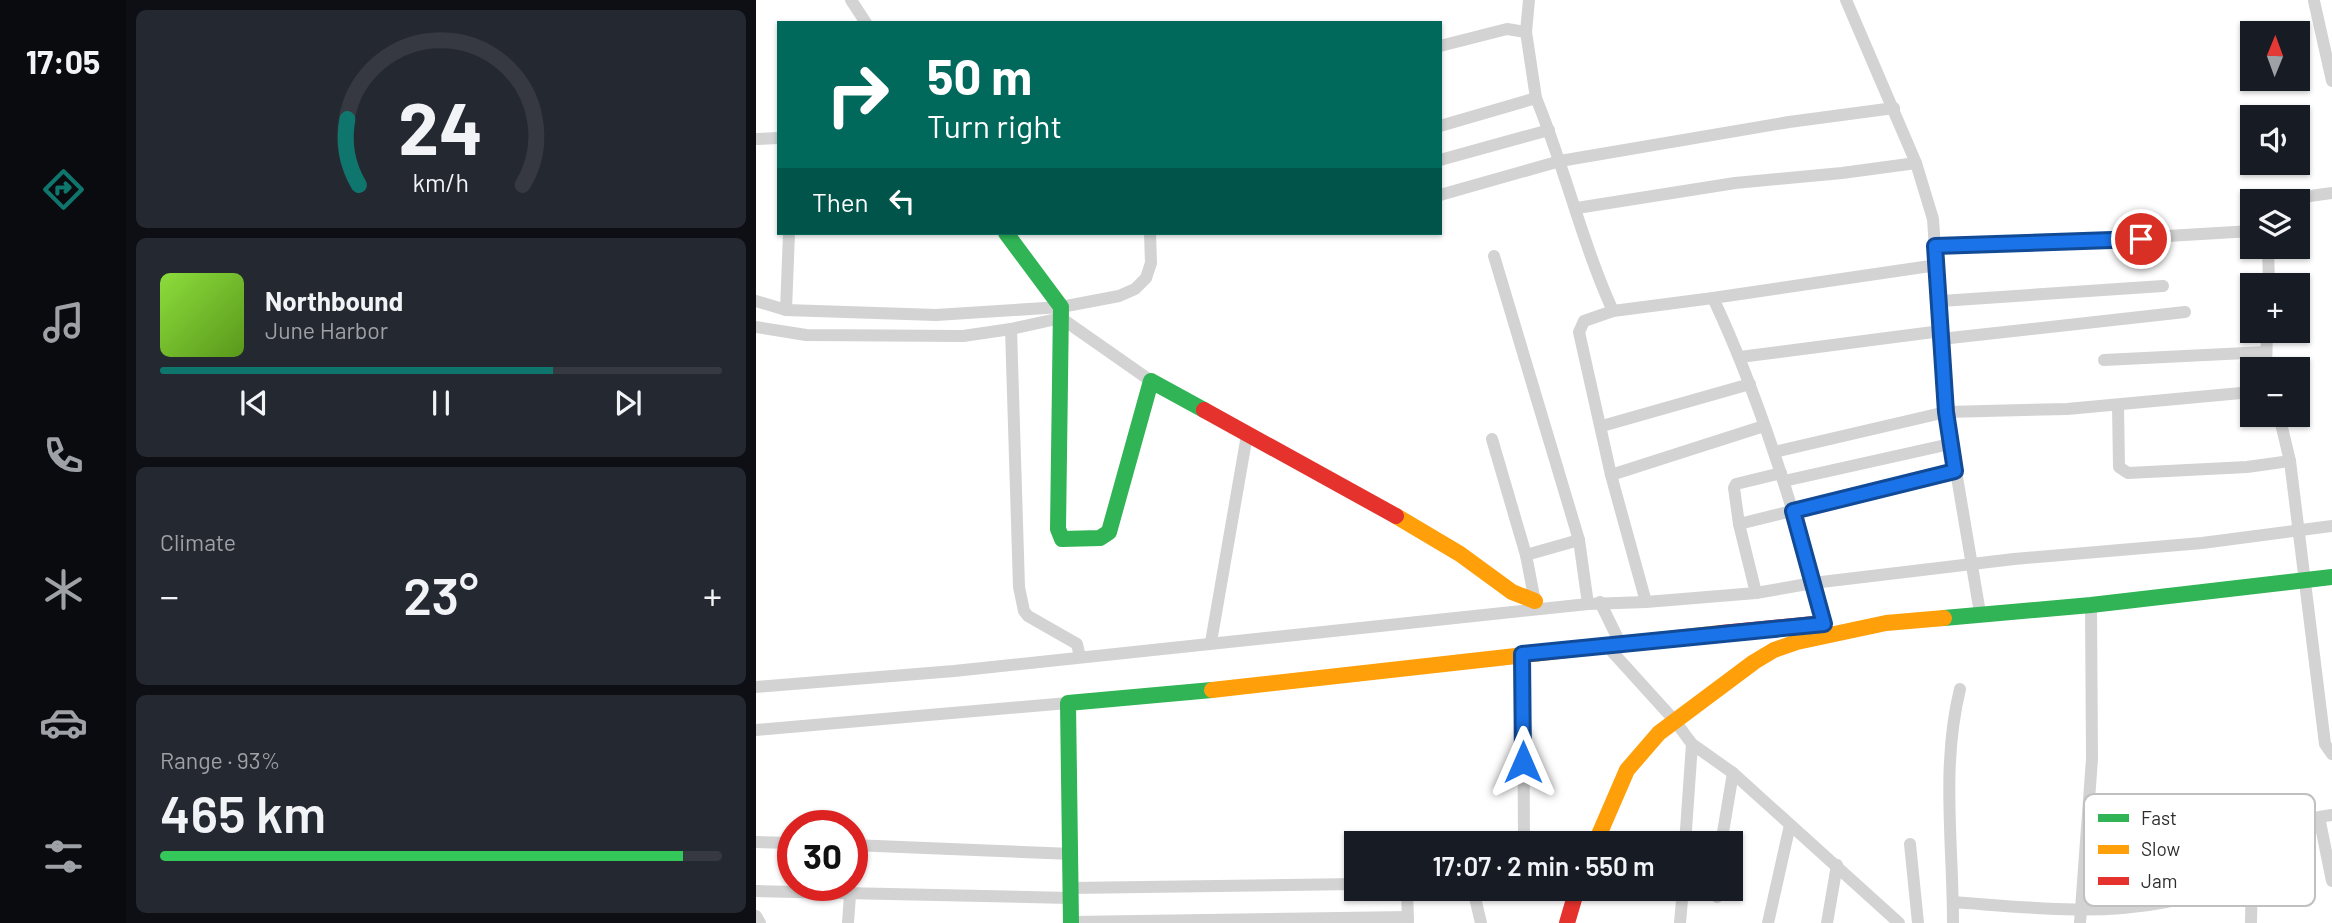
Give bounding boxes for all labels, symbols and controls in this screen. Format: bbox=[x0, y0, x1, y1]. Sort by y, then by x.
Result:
north arrow bbox=[2240, 21, 2310, 91]
map controls bbox=[2240, 21, 2310, 427]
text: 17:05 bbox=[26, 42, 100, 80]
text: 50 m bbox=[927, 46, 1032, 105]
icon: right bbox=[812, 49, 903, 140]
text: 24 bbox=[399, 83, 483, 171]
button: sound bbox=[2240, 105, 2310, 175]
text: Turn right bbox=[927, 106, 1062, 144]
icon: directions bbox=[39, 165, 88, 214]
text: km/h bbox=[413, 167, 469, 197]
icon: left bbox=[883, 182, 921, 220]
text: Then bbox=[812, 186, 869, 217]
button: layers bbox=[2240, 189, 2310, 259]
pin bbox=[2111, 209, 2171, 269]
icon: arrive bbox=[2122, 220, 2160, 258]
button: + bbox=[2240, 273, 2310, 343]
text: Northbound bbox=[265, 285, 403, 316]
icon: music bbox=[39, 298, 88, 347]
text: June Harbor bbox=[265, 316, 388, 344]
button: − bbox=[2240, 357, 2310, 427]
icon: previous bbox=[235, 384, 273, 422]
icon: pause bbox=[422, 384, 460, 422]
icon: next bbox=[609, 384, 647, 422]
icon: phone bbox=[39, 431, 88, 480]
text: Climate bbox=[160, 528, 236, 556]
text: 23° bbox=[403, 563, 479, 625]
icon: climate bbox=[39, 565, 88, 614]
text: − bbox=[160, 572, 179, 618]
text: + bbox=[703, 572, 722, 618]
icon: car bbox=[39, 698, 88, 747]
position arrow bbox=[1486, 725, 1560, 799]
text: Range · 93% bbox=[160, 746, 280, 774]
text: 465 km bbox=[160, 781, 326, 843]
legend bbox=[2084, 794, 2315, 906]
text: Fast bbox=[2141, 806, 2177, 829]
speed limit sign: 30 bbox=[777, 810, 868, 901]
icon: filters bbox=[39, 832, 88, 881]
text: Slow bbox=[2141, 837, 2180, 860]
text: 17:07 · 2 min · 550 m bbox=[1432, 850, 1655, 881]
text: Jam bbox=[2141, 869, 2177, 892]

